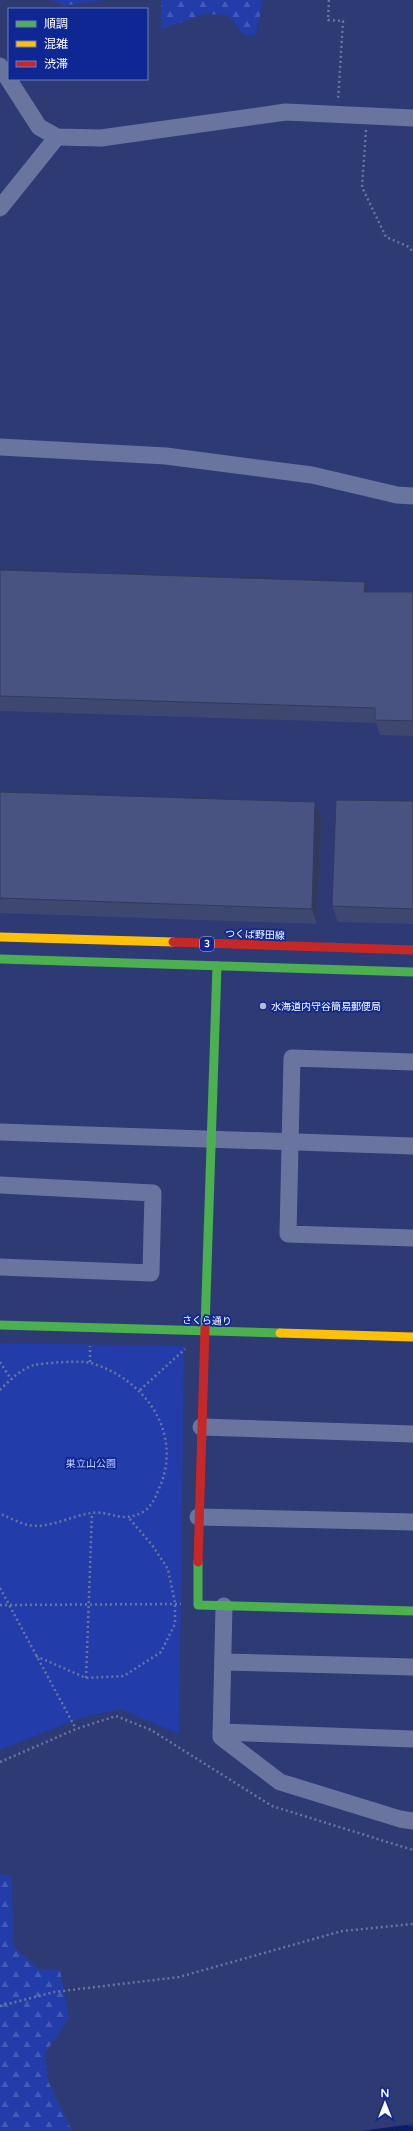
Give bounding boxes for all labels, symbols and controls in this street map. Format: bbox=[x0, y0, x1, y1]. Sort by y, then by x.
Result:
legend bbox=[8, 8, 148, 80]
text: 順調 bbox=[44, 17, 68, 31]
text: 混雑 bbox=[44, 37, 68, 51]
text: 渋滞 bbox=[44, 57, 68, 71]
street label: つくば野田線 bbox=[225, 928, 285, 942]
road number: 3 bbox=[200, 937, 214, 951]
marker: 水海道内守谷簡易郵便局 bbox=[258, 1001, 268, 1011]
place label: 水海道内守谷簡易郵便局 bbox=[271, 1001, 381, 1013]
street label: さくら通り bbox=[182, 1314, 232, 1328]
park label: 巣立山公園 bbox=[66, 1458, 116, 1470]
north arrow bbox=[365, 2083, 405, 2123]
text: N bbox=[381, 2087, 389, 2100]

